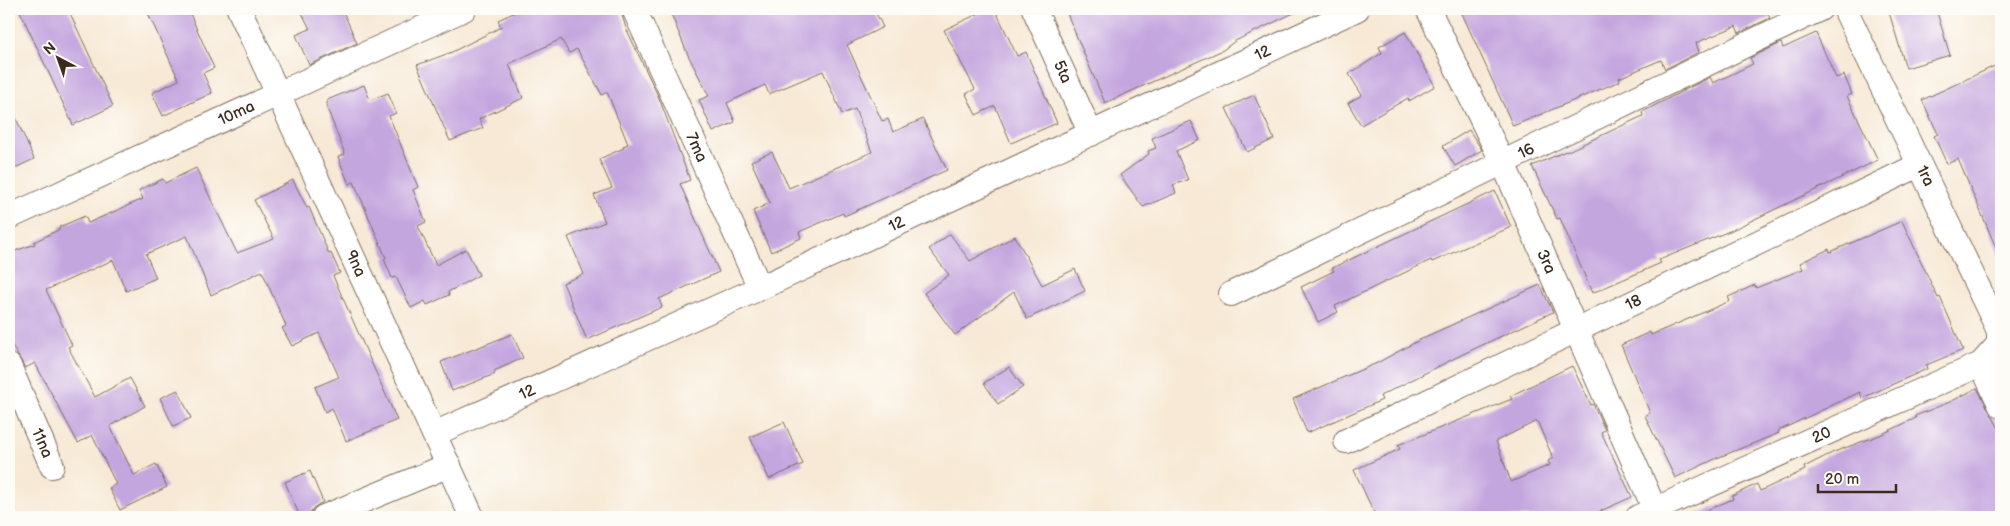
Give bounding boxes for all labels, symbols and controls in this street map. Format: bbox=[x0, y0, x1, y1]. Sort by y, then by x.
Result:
north arrow bbox=[32, 32, 82, 82]
text: N bbox=[40, 39, 59, 58]
street label: 12 bbox=[1252, 41, 1274, 65]
street label: 5ta bbox=[1049, 58, 1076, 86]
street label: 10ma bbox=[215, 97, 258, 130]
street label: 7ma bbox=[682, 130, 711, 165]
street label: 16 bbox=[1515, 139, 1538, 163]
street label: 1ra bbox=[1912, 163, 1938, 189]
street label: 12 bbox=[886, 212, 908, 236]
street label: 9na bbox=[341, 247, 370, 280]
street label: 3ra bbox=[1533, 247, 1560, 277]
street label: 18 bbox=[1622, 291, 1645, 314]
street label: 12 bbox=[516, 380, 539, 404]
street label: 20 bbox=[1809, 423, 1834, 448]
street label: 11na bbox=[27, 425, 57, 461]
scale bar bbox=[1818, 461, 1895, 493]
text: 20 m bbox=[1825, 470, 1859, 489]

